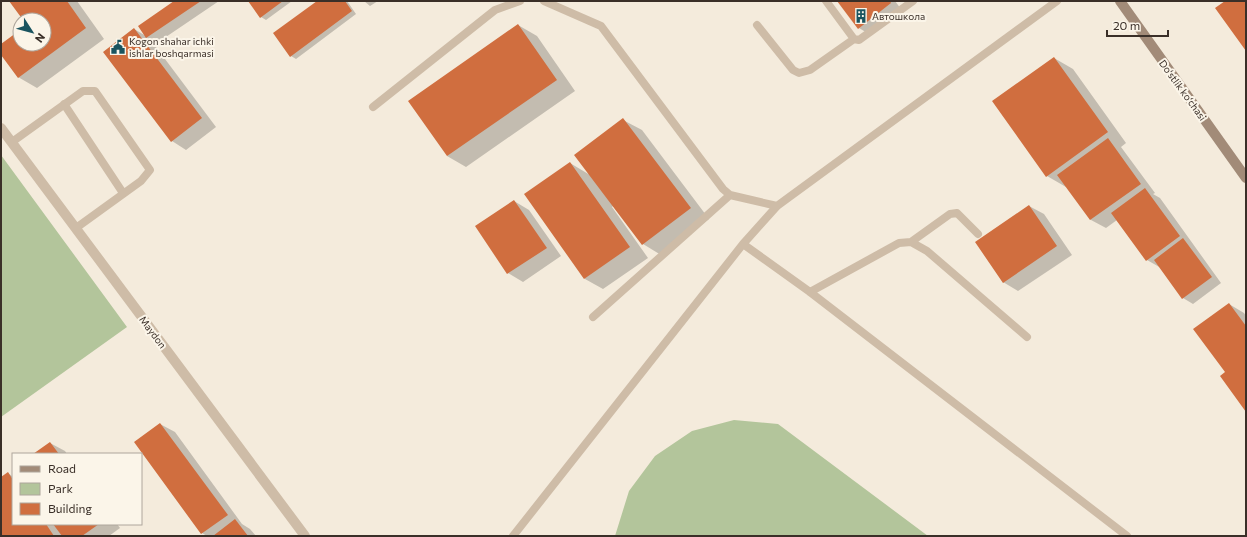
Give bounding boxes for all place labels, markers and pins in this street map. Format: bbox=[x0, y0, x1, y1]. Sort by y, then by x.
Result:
building icon: Автошкола bbox=[853, 8, 869, 24]
place label: Автошкола bbox=[872, 10, 925, 22]
place label: Kogon shahar ichki ishlar boshqarmasi bbox=[129, 35, 214, 59]
public building icon: Kogon shahar ichki ishlar boshqarmasi bbox=[110, 39, 126, 55]

